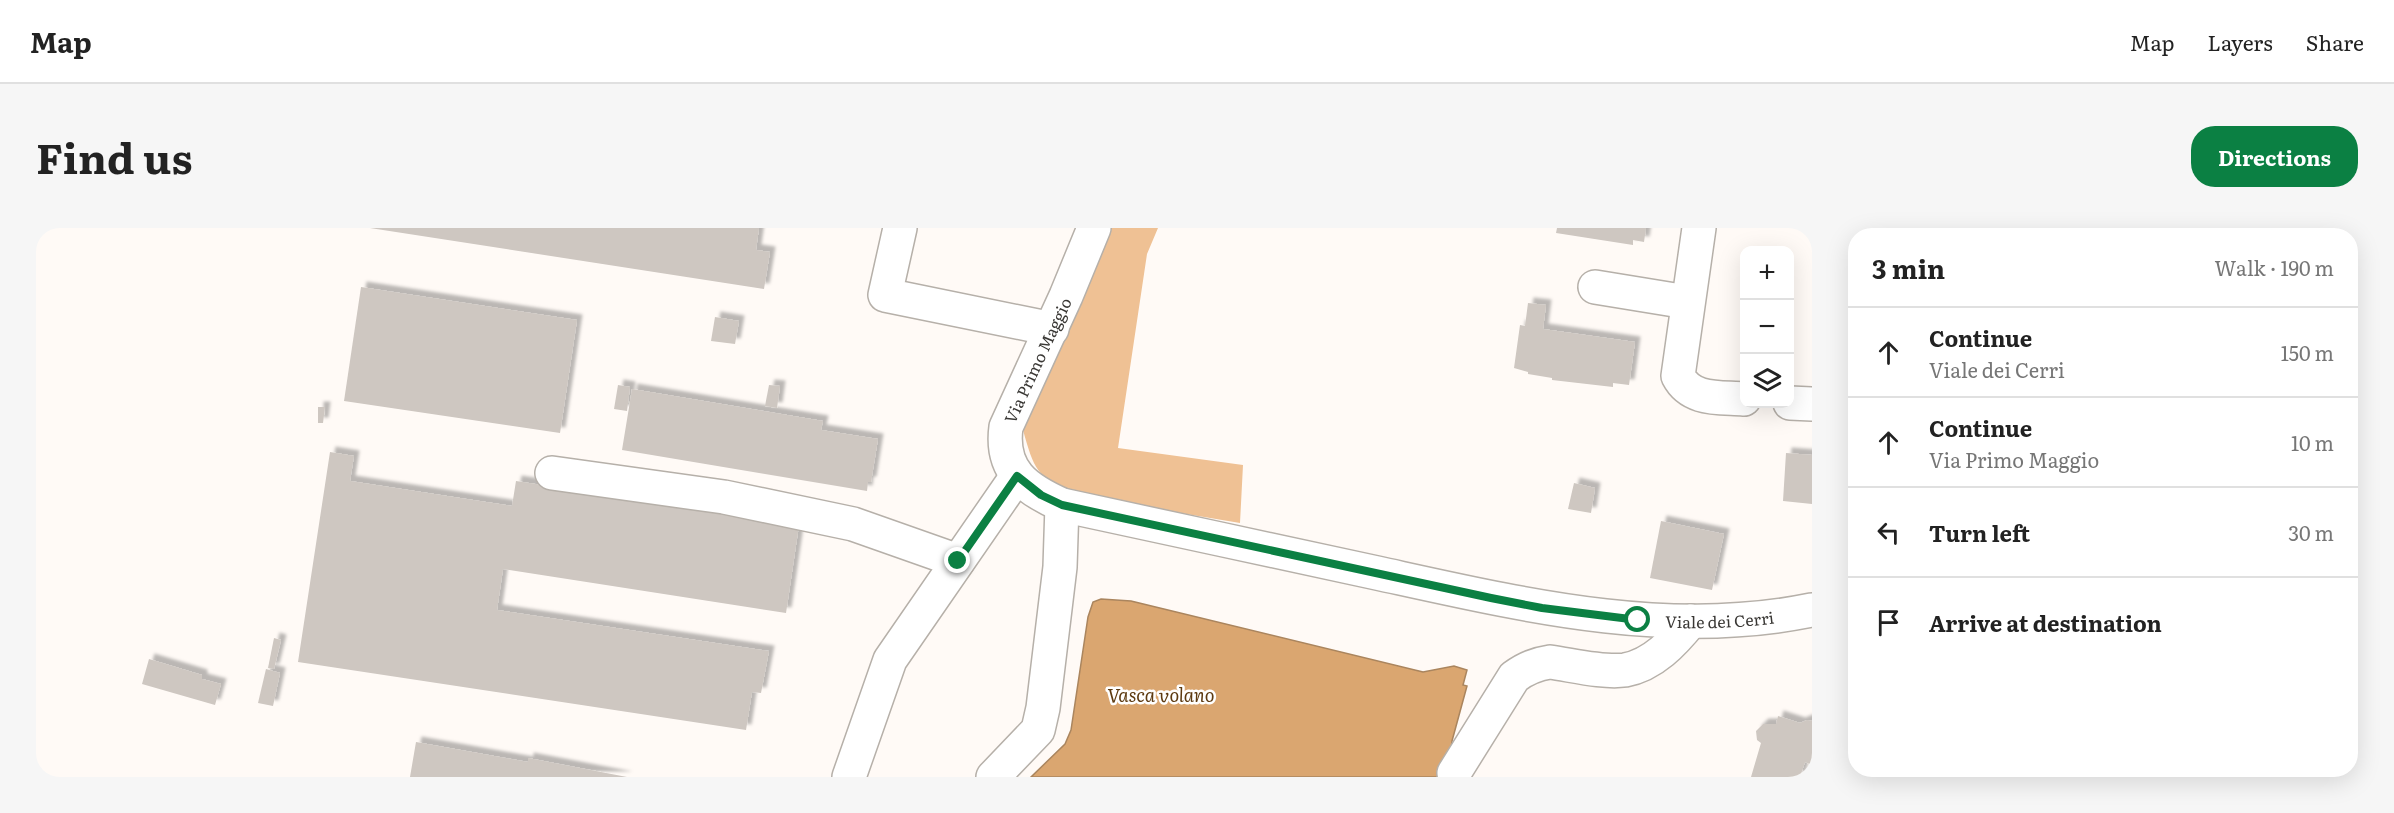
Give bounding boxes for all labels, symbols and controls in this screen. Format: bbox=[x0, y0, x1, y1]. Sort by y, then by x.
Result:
text: Map bbox=[30, 20, 92, 62]
text: Map bbox=[2130, 26, 2175, 57]
text: Layers bbox=[2208, 26, 2273, 57]
text: Share bbox=[2306, 26, 2364, 57]
text: Find us bbox=[36, 125, 193, 187]
button: Directions bbox=[2191, 126, 2358, 187]
map controls bbox=[1740, 246, 1794, 408]
button: + bbox=[1740, 246, 1794, 300]
text: 3 min bbox=[1872, 248, 1945, 287]
text: Walk · 190 m bbox=[2215, 252, 2334, 282]
street label: Via Primo Maggio bbox=[997, 293, 1077, 427]
button: − bbox=[1740, 300, 1794, 354]
text: Continue bbox=[1929, 321, 2032, 354]
icon: ahead bbox=[1872, 336, 1905, 369]
text: 150 m bbox=[2281, 337, 2334, 367]
button: layers bbox=[1740, 354, 1794, 408]
text: Viale dei Cerri bbox=[1929, 354, 2065, 384]
text: Continue bbox=[1929, 411, 2032, 444]
icon: ahead bbox=[1872, 426, 1905, 459]
text: 10 m bbox=[2291, 427, 2334, 457]
text: Via Primo Maggio bbox=[1929, 444, 2099, 474]
icon: left bbox=[1872, 516, 1905, 549]
text: Turn left bbox=[1929, 516, 2030, 549]
text: 30 m bbox=[2288, 517, 2334, 547]
route end bbox=[944, 547, 970, 573]
street label: Viale dei Cerri bbox=[1665, 604, 1775, 633]
route start bbox=[1624, 606, 1650, 632]
icon: arrive bbox=[1872, 606, 1905, 639]
text: Arrive at destination bbox=[1929, 606, 2162, 639]
water label: Vasca volano bbox=[1108, 681, 1214, 708]

